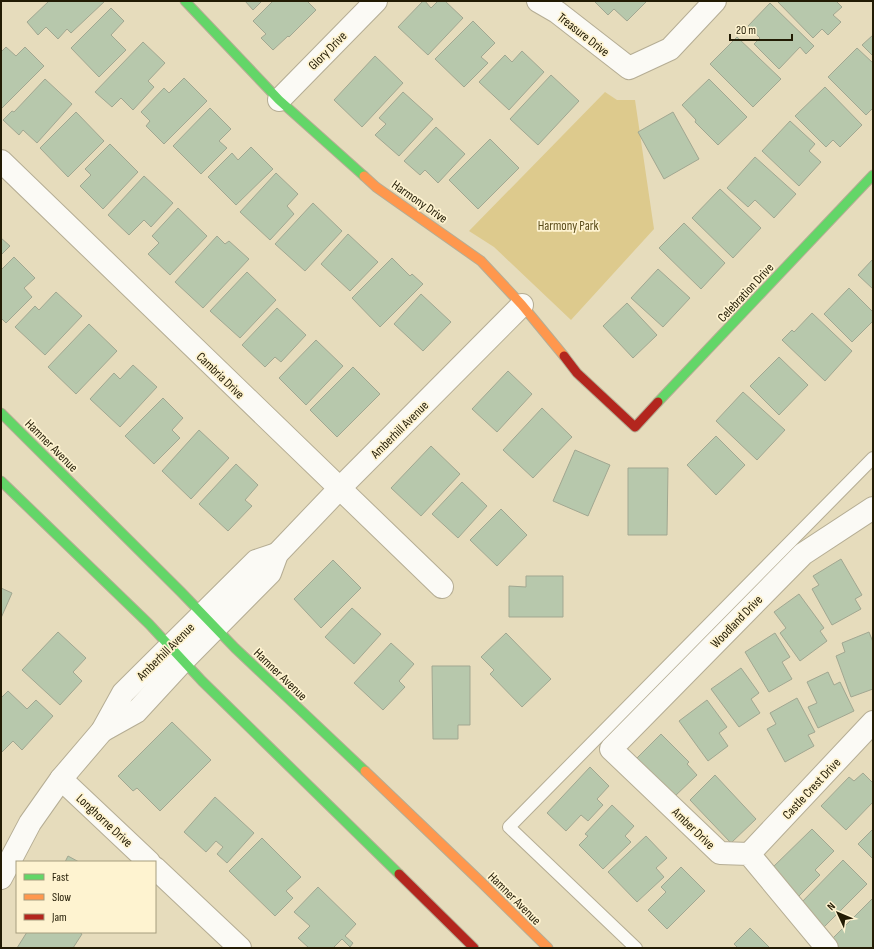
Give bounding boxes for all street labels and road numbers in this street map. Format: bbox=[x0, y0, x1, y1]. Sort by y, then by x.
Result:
street label: Treasure Drive bbox=[554, 9, 613, 60]
street label: Glory Drive bbox=[305, 28, 350, 73]
street label: Harmony Drive bbox=[388, 177, 450, 227]
street label: Celebration Drive bbox=[714, 260, 777, 326]
street label: Cambria Drive bbox=[193, 349, 248, 403]
street label: Amberhill Avenue bbox=[367, 397, 432, 463]
street label: Hamner Avenue bbox=[21, 416, 81, 476]
street label: Woodland Drive bbox=[707, 592, 766, 652]
street label: Amberhill Avenue bbox=[133, 619, 198, 685]
street label: Hamner Avenue bbox=[250, 645, 310, 704]
street label: Castle Crest Drive bbox=[779, 755, 844, 823]
street label: Longhorne Drive bbox=[73, 791, 136, 851]
street label: Amber Drive bbox=[668, 804, 718, 853]
street label: Hamner Avenue bbox=[484, 869, 544, 929]

